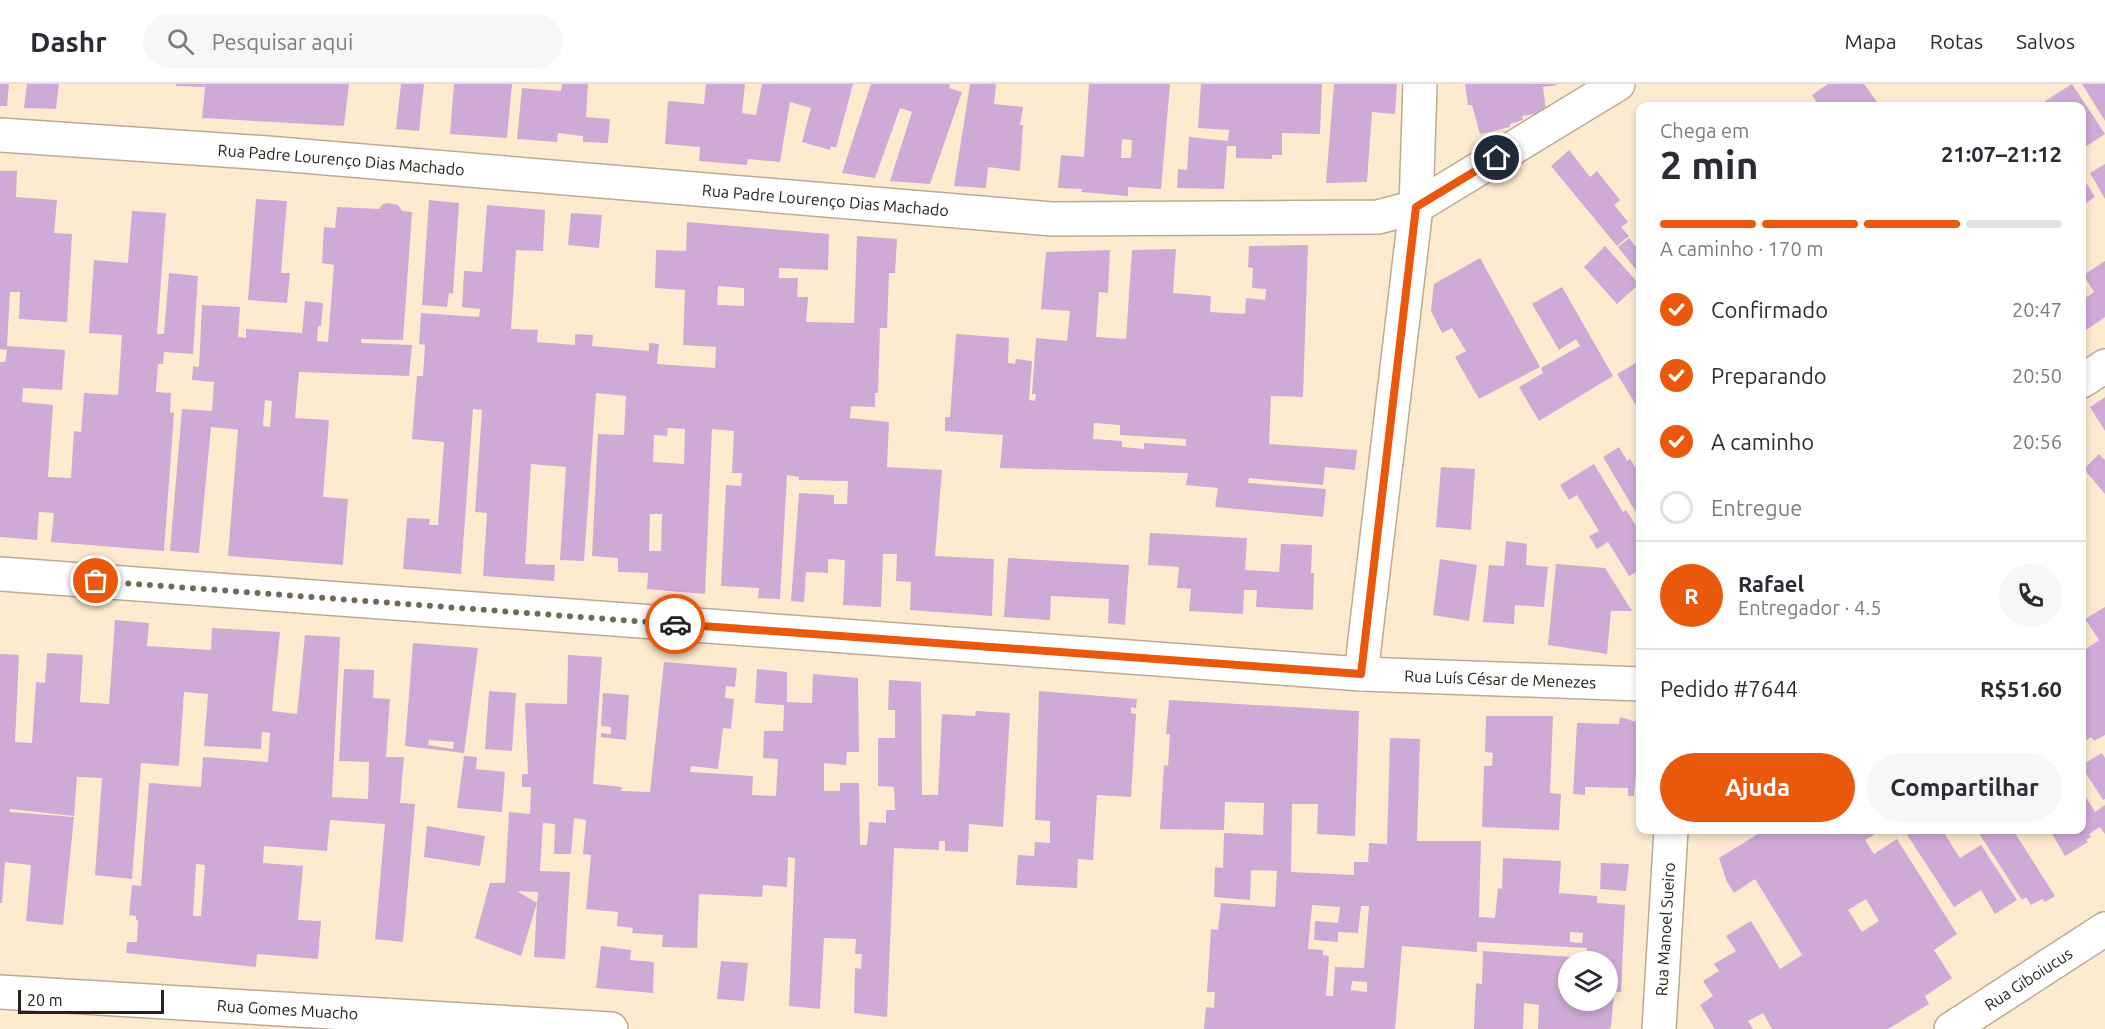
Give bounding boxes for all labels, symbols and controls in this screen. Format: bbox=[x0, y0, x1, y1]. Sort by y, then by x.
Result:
search box bbox=[143, 14, 563, 68]
icon: search bbox=[164, 25, 197, 58]
text: Dashr bbox=[30, 26, 107, 57]
text: Pesquisar aqui bbox=[212, 29, 353, 54]
text: Mapa bbox=[1845, 29, 1897, 53]
text: Rotas bbox=[1930, 29, 1983, 53]
text: Salvos bbox=[2016, 29, 2075, 53]
text: Chega em bbox=[1660, 119, 1749, 142]
pin bbox=[1471, 132, 1522, 183]
street label: Rua Padre Lourenço Dias Machado bbox=[217, 141, 465, 179]
icon: home bbox=[1480, 141, 1513, 174]
text: 21:07–21:12 bbox=[1941, 141, 2062, 166]
text: 2 min bbox=[1660, 143, 1759, 186]
street label: Rua Padre Lourenço Dias Machado bbox=[701, 181, 950, 219]
text: A caminho · 170 m bbox=[1660, 237, 1824, 260]
icon: check bbox=[1660, 293, 1693, 326]
text: Confirmado bbox=[1711, 297, 1828, 322]
text: 20:47 bbox=[2012, 298, 2062, 321]
icon: check bbox=[1660, 359, 1693, 392]
text: Preparando bbox=[1711, 363, 1827, 388]
text: 20:50 bbox=[2012, 364, 2062, 387]
icon: check bbox=[1660, 425, 1693, 458]
text: A caminho bbox=[1711, 429, 1814, 454]
text: 20:56 bbox=[2012, 430, 2062, 453]
text: Entregue bbox=[1711, 495, 1802, 520]
pin bbox=[70, 555, 121, 606]
icon: bag bbox=[79, 564, 112, 597]
button: phone bbox=[1999, 564, 2062, 627]
text: Rafael bbox=[1738, 571, 1804, 596]
text: R bbox=[1684, 583, 1699, 608]
courier bbox=[645, 594, 705, 654]
text: Entregador · 4.5 bbox=[1738, 596, 1881, 619]
icon: car bbox=[659, 608, 692, 641]
street label: Rua Luís César de Menezes bbox=[1404, 667, 1597, 691]
text: Pedido #7644 bbox=[1660, 676, 1798, 701]
text: R$51.60 bbox=[1980, 676, 2062, 701]
button: Ajuda bbox=[1660, 753, 1855, 822]
button: Compartilhar bbox=[1867, 753, 2062, 822]
street label: Rua Manoel Sueiro bbox=[1652, 862, 1678, 997]
street label: Rua Giboiucus bbox=[1981, 944, 2075, 1014]
map controls bbox=[1558, 951, 1618, 1011]
button: layers bbox=[1558, 951, 1618, 1011]
scale bar bbox=[18, 987, 164, 1014]
text: 20 m bbox=[27, 991, 63, 1009]
street label: Rua Gomes Muacho bbox=[216, 996, 359, 1023]

